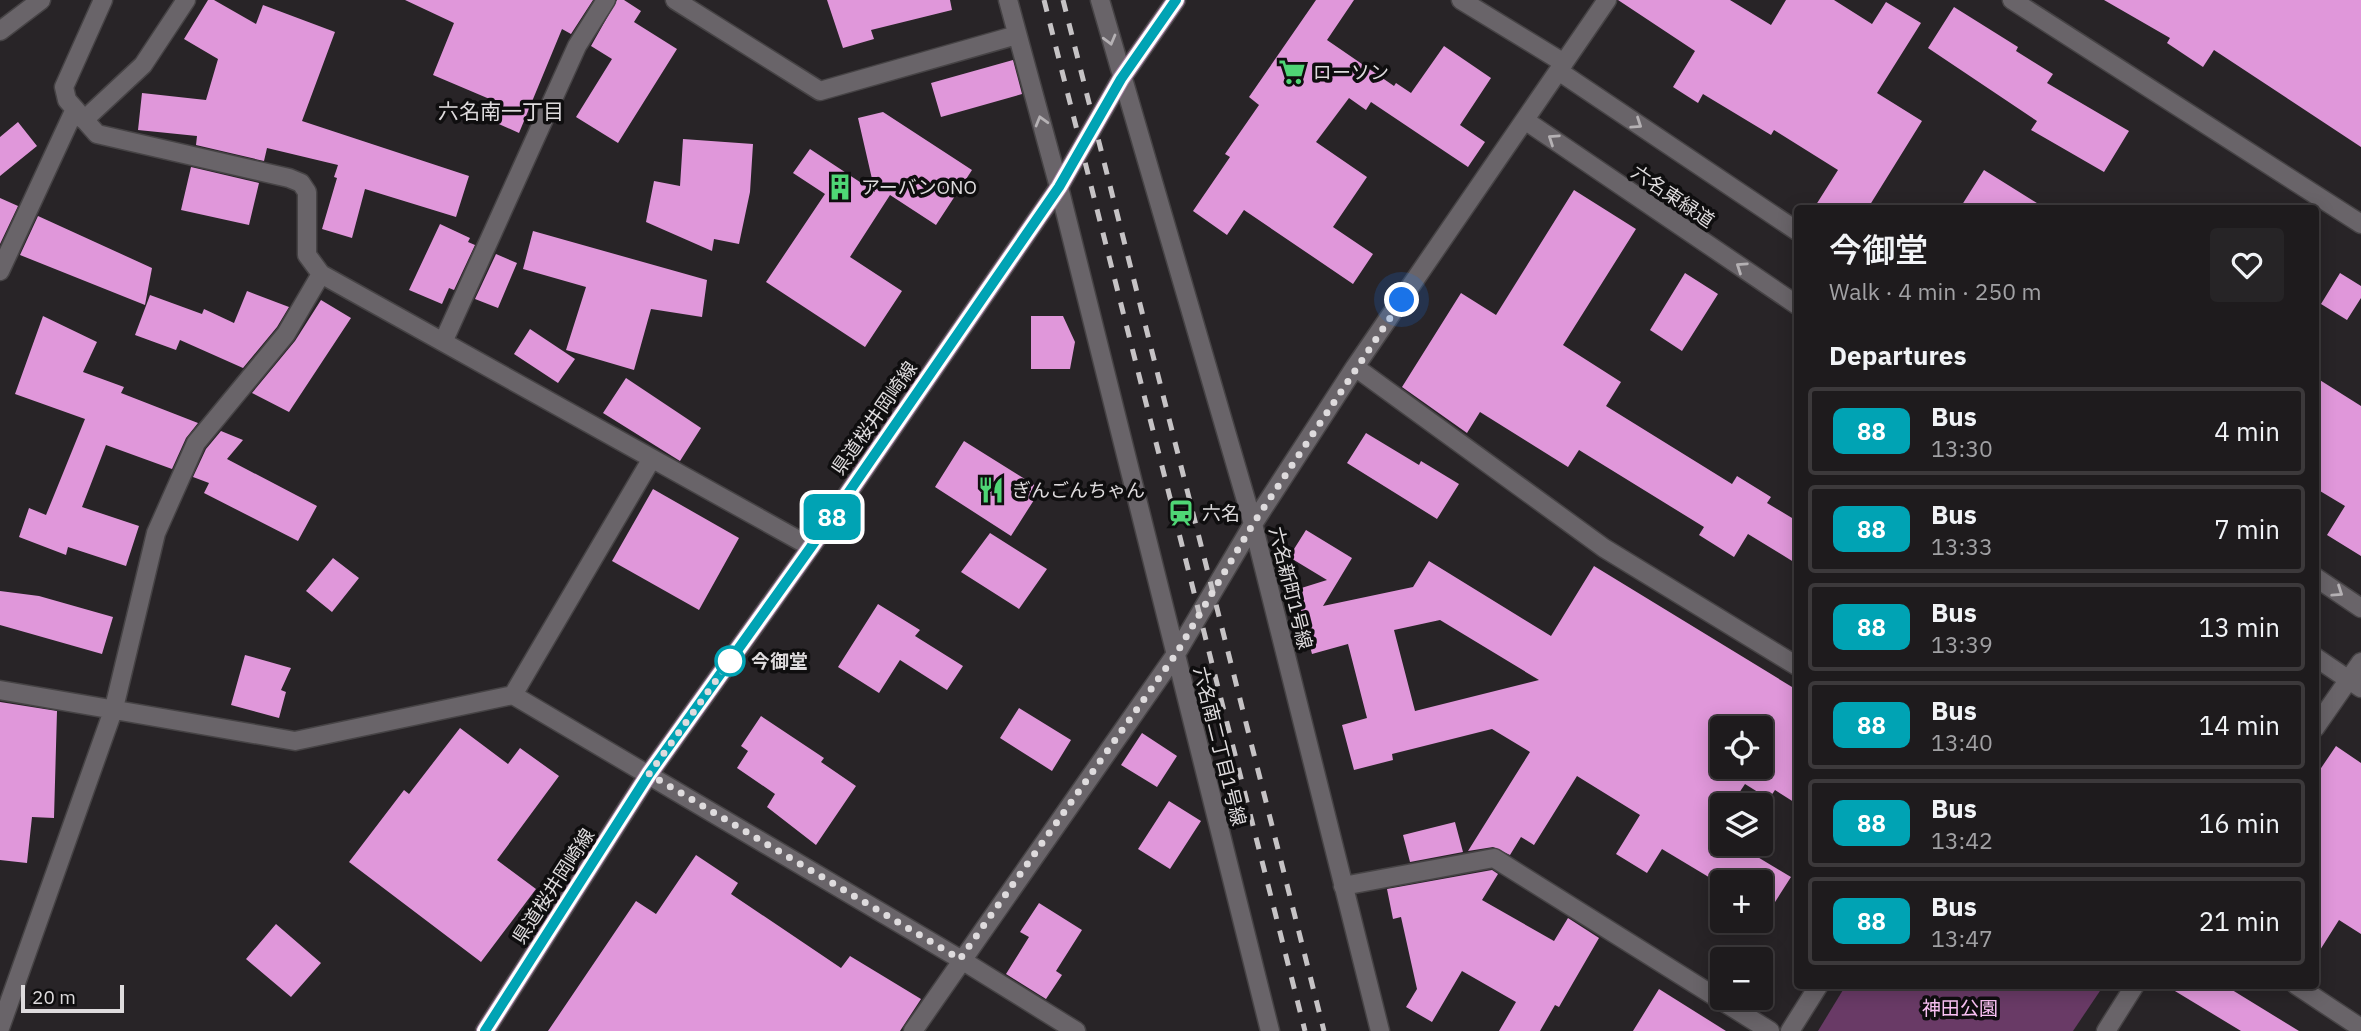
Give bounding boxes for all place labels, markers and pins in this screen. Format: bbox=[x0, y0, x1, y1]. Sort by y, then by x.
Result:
supermarket icon: ローソン bbox=[1277, 57, 1307, 87]
place label: ローソン bbox=[1313, 60, 1389, 84]
building icon: アーバンONO bbox=[825, 172, 855, 202]
place label: アーバンONO bbox=[861, 175, 977, 199]
restaurant icon: ぎんごんちゃん bbox=[976, 475, 1006, 505]
place label: ぎんごんちゃん bbox=[1012, 478, 1145, 502]
station icon: 六名 bbox=[1166, 498, 1196, 528]
place label: 六名 bbox=[1202, 501, 1240, 525]
marker: 今御堂 bbox=[715, 646, 745, 676]
place label: 今御堂 bbox=[751, 649, 808, 673]

